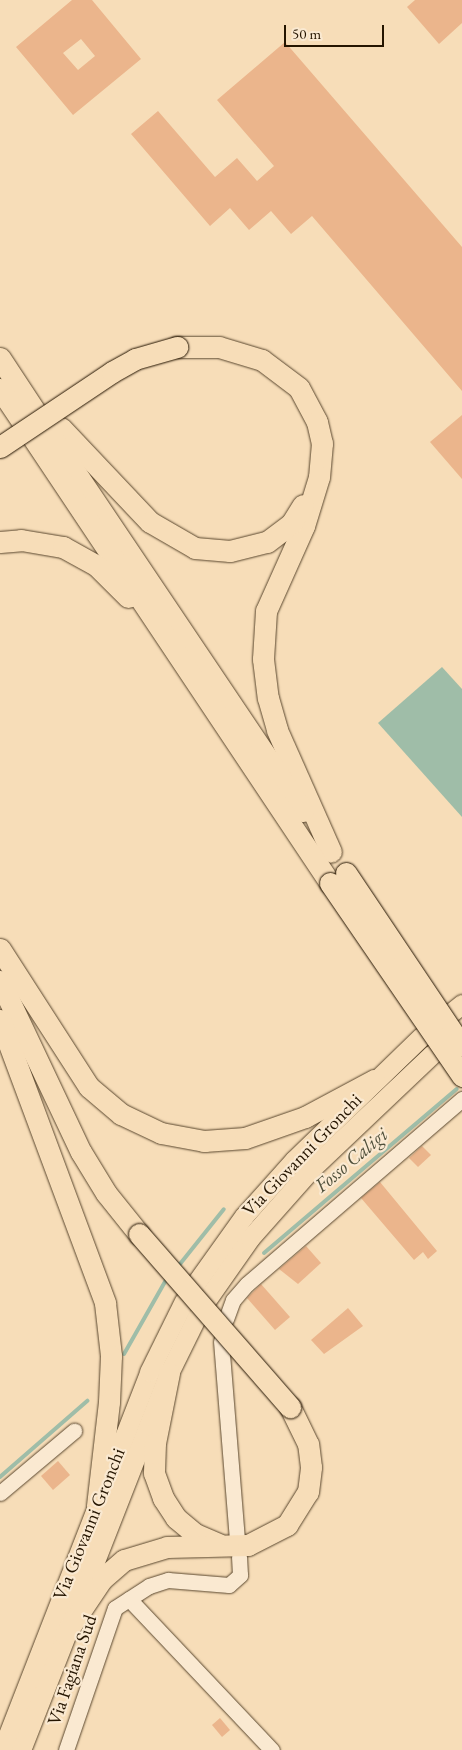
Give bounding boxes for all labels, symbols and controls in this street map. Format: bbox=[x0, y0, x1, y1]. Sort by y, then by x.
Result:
scale bar bbox=[287, 15, 387, 47]
text: 50 m bbox=[292, 24, 321, 43]
street label: Via Giovanni Gronchi bbox=[238, 1089, 366, 1221]
water label: Fosso Caligi bbox=[309, 1122, 393, 1198]
street label: Via Giovanni Gronchi bbox=[48, 1445, 130, 1603]
street label: Via Fagiana Sud bbox=[42, 1612, 102, 1728]

